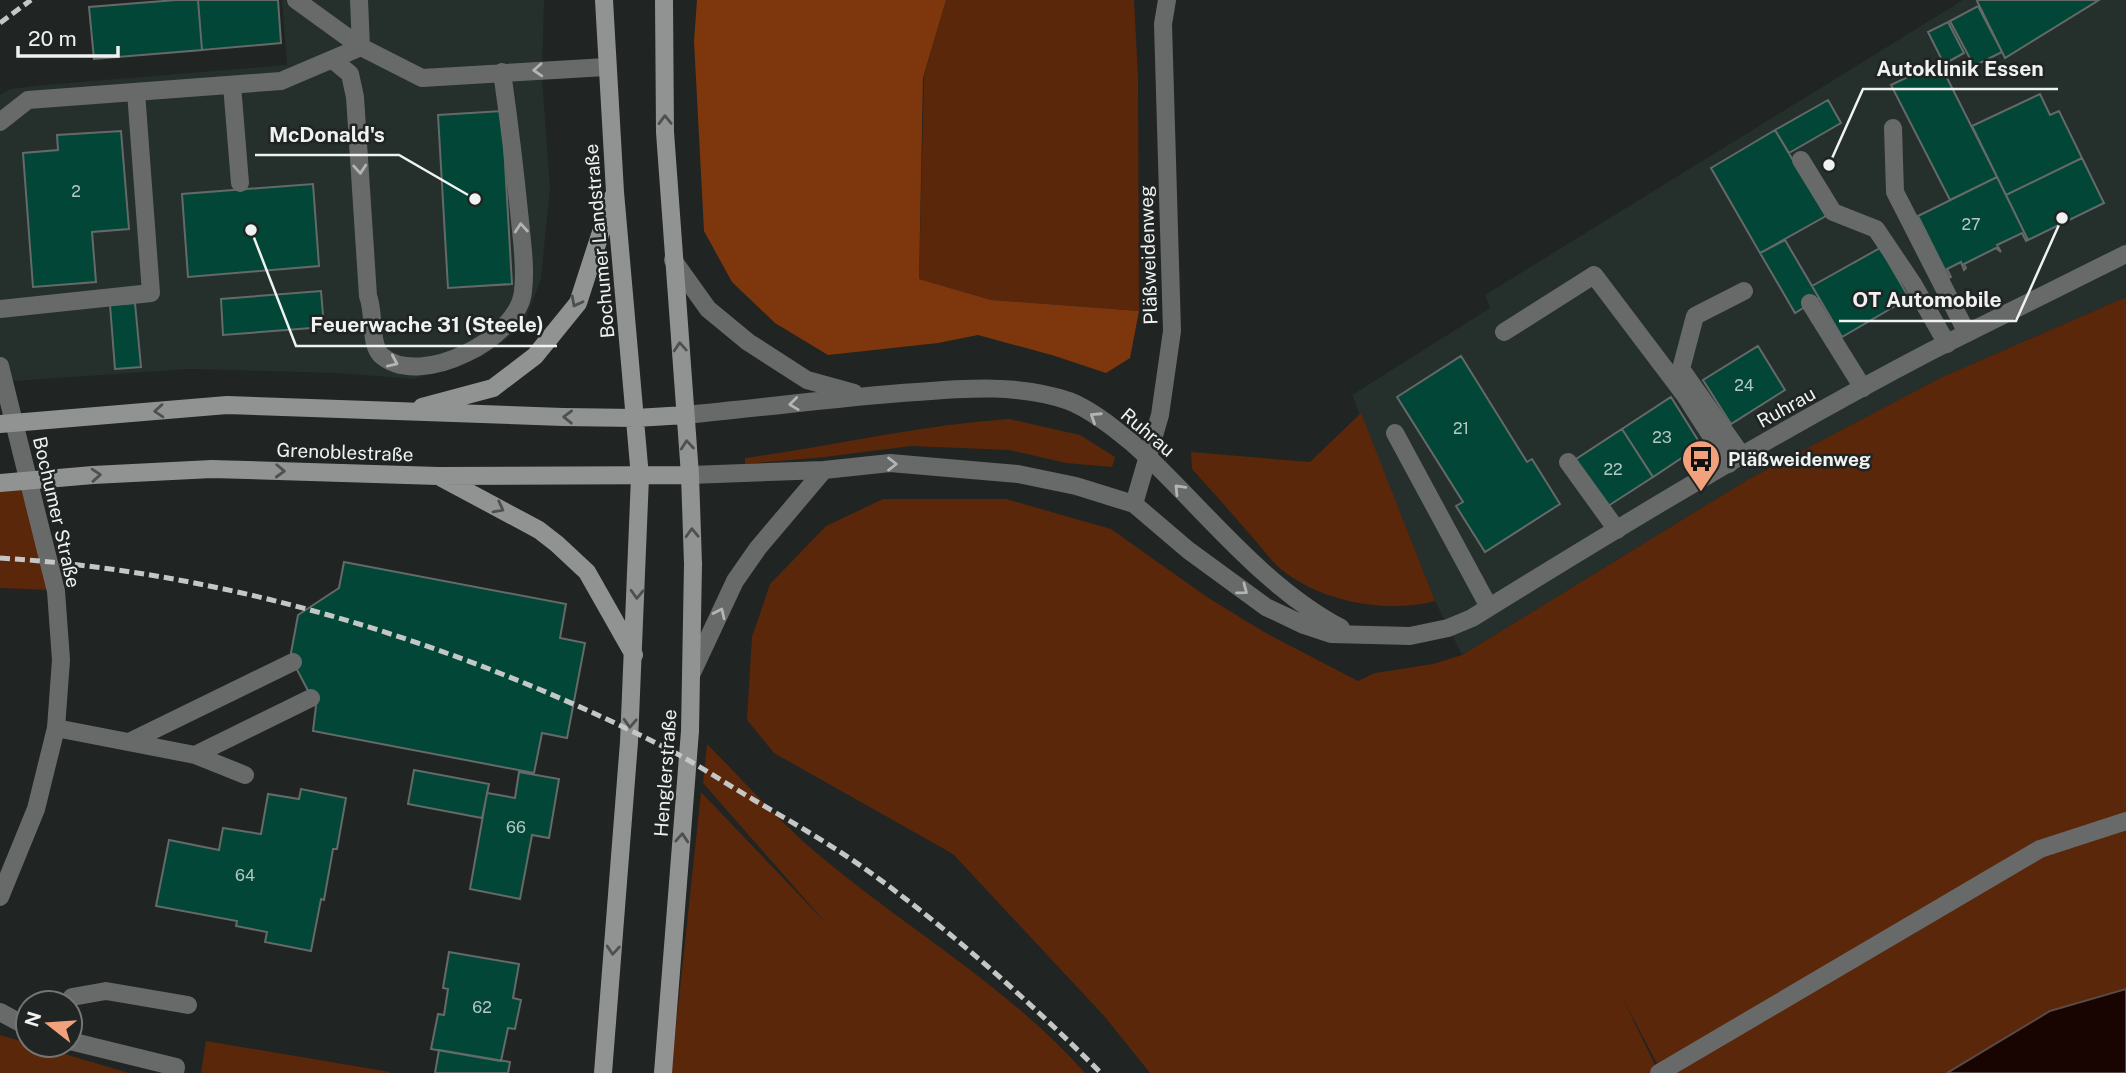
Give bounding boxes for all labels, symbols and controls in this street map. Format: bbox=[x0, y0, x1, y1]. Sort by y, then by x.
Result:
scale bar bbox=[18, 14, 117, 58]
text: 20 m bbox=[28, 26, 77, 51]
callout: Autoklinik Essen bbox=[1863, 47, 2058, 89]
text: Autoklinik Essen bbox=[1876, 56, 2044, 81]
one-way arrow bbox=[532, 63, 543, 78]
callout: McDonald's bbox=[255, 113, 399, 155]
one-way arrow bbox=[657, 114, 672, 125]
text: McDonald's bbox=[269, 122, 385, 147]
street label: Bochumer Landstraße bbox=[580, 143, 618, 339]
one-way arrow bbox=[352, 163, 367, 174]
house number: 2 bbox=[71, 182, 81, 201]
street label: Pläßweidenweg bbox=[1135, 185, 1161, 325]
house number: 27 bbox=[1961, 215, 1981, 234]
one-way arrow bbox=[513, 222, 528, 234]
callout: OT Automobile bbox=[1839, 279, 2016, 321]
text: OT Automobile bbox=[1852, 287, 2002, 312]
one-way arrow bbox=[571, 295, 584, 307]
callout: Feuerwache 31 (Steele) bbox=[296, 304, 557, 346]
text: Feuerwache 31 (Steele) bbox=[310, 312, 544, 337]
one-way arrow bbox=[673, 341, 688, 352]
one-way arrow bbox=[386, 354, 399, 367]
house number: 24 bbox=[1734, 376, 1754, 395]
street label: Ruhrau bbox=[1753, 382, 1819, 432]
one-way arrow bbox=[788, 396, 800, 411]
one-way arrow bbox=[153, 403, 164, 418]
street label: Ruhrau bbox=[1117, 403, 1179, 461]
one-way arrow bbox=[562, 409, 573, 424]
one-way arrow bbox=[1089, 412, 1102, 425]
house number: 21 bbox=[1453, 419, 1469, 438]
house number: 23 bbox=[1652, 428, 1672, 447]
street label: Bochumer Straße bbox=[29, 434, 85, 590]
bus stop icon: Pläßweidenweg bbox=[1680, 438, 1722, 493]
street label: Grenoblestraße bbox=[276, 439, 414, 465]
one-way arrow bbox=[680, 439, 695, 450]
place label: Pläßweidenweg bbox=[1728, 448, 1871, 470]
one-way arrow bbox=[887, 456, 898, 472]
house number: 22 bbox=[1603, 460, 1623, 479]
one-way arrow bbox=[275, 464, 286, 479]
one-way arrow bbox=[91, 467, 102, 482]
one-way arrow bbox=[1175, 484, 1188, 497]
one-way arrow bbox=[491, 500, 504, 514]
one-way arrow bbox=[684, 528, 700, 538]
one-way arrow bbox=[1235, 582, 1248, 595]
one-way arrow bbox=[629, 589, 644, 600]
one-way arrow bbox=[712, 608, 726, 620]
street label: Henglerstraße bbox=[650, 709, 680, 837]
one-way arrow bbox=[623, 717, 638, 728]
house number: 66 bbox=[506, 818, 526, 837]
one-way arrow bbox=[674, 832, 689, 843]
house number: 64 bbox=[235, 866, 255, 885]
one-way arrow bbox=[606, 944, 621, 955]
north arrow bbox=[14, 989, 84, 1059]
house number: 62 bbox=[472, 998, 492, 1017]
text: N bbox=[20, 1009, 45, 1029]

